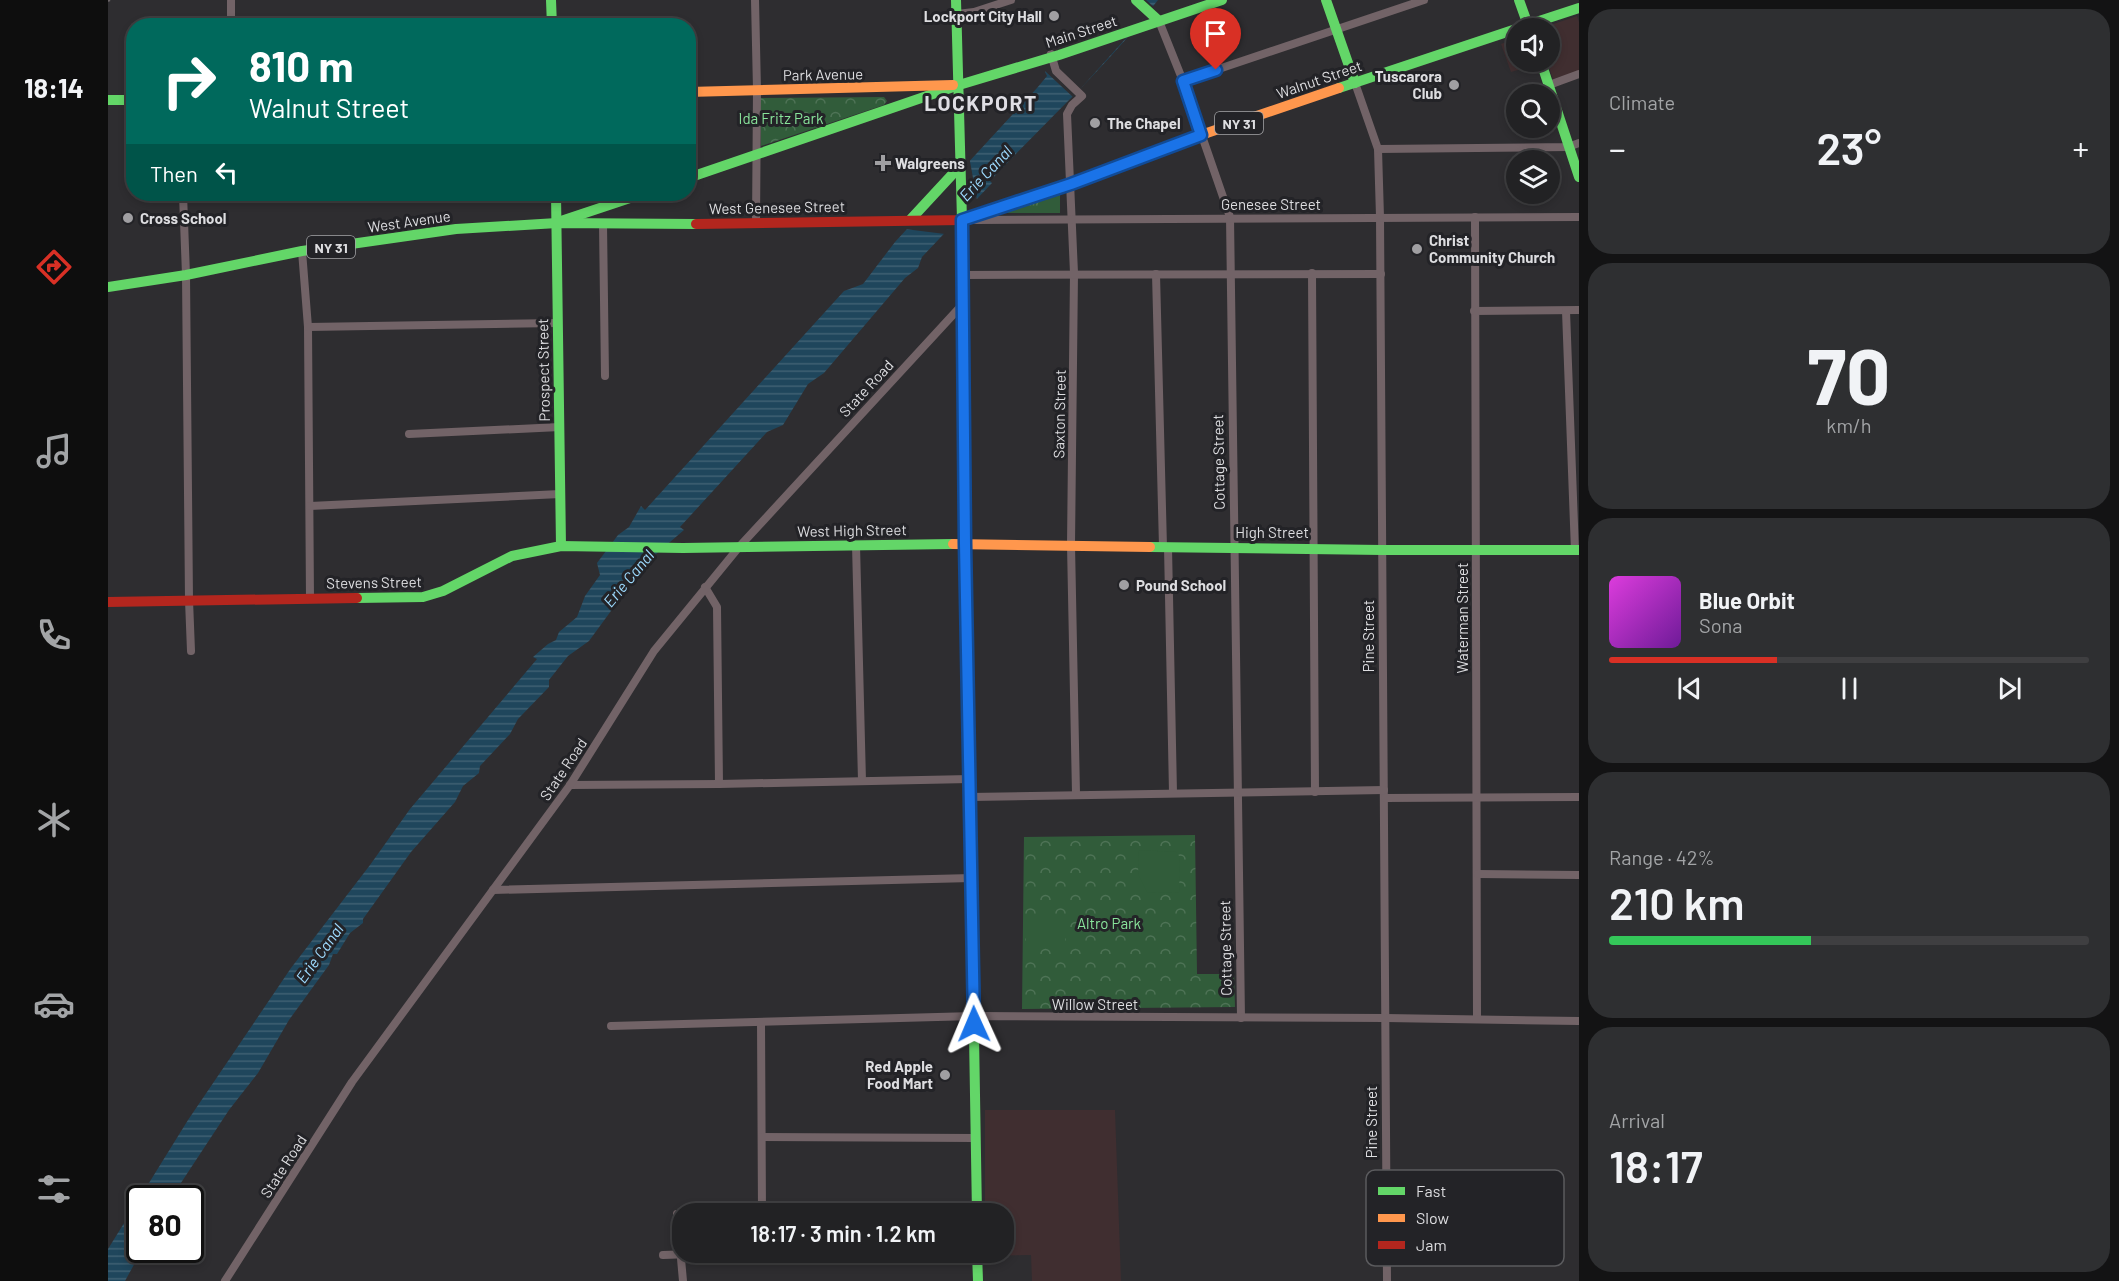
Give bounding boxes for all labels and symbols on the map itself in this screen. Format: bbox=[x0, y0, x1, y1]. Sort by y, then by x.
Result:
place label: Lockport City Hall bbox=[924, 7, 1042, 25]
pin bbox=[1190, 8, 1241, 70]
marker: Lockport City Hall bbox=[1047, 9, 1061, 23]
street label: Main Street bbox=[1043, 11, 1119, 51]
street label: Walnut Street bbox=[1274, 56, 1364, 102]
street label: Park Avenue bbox=[783, 64, 863, 84]
place label: Tuscarora Club bbox=[1375, 67, 1442, 102]
marker: Tuscarora Club bbox=[1447, 78, 1461, 92]
district label: LOCKPORT bbox=[924, 90, 1038, 115]
park label: Ida Fritz Park bbox=[739, 109, 824, 127]
road number: NY 31 bbox=[1215, 112, 1263, 134]
place label: The Chapel bbox=[1107, 114, 1181, 132]
marker: The Chapel bbox=[1088, 116, 1102, 130]
water label: Erie Canal bbox=[955, 141, 1016, 205]
place label: Walgreens bbox=[895, 154, 965, 172]
marker: Walgreens bbox=[876, 156, 890, 170]
street label: Genesee Street bbox=[1221, 195, 1321, 213]
street label: West Genesee Street bbox=[709, 197, 845, 217]
street label: West Avenue bbox=[366, 206, 452, 236]
place label: Cross School bbox=[140, 209, 227, 227]
marker: Cross School bbox=[121, 211, 135, 225]
place label: Christ Community Church bbox=[1429, 231, 1555, 266]
road number: NY 31 bbox=[307, 236, 355, 258]
marker: Christ Community Church bbox=[1410, 242, 1424, 256]
street label: Prospect Street bbox=[533, 318, 553, 422]
street label: State Road bbox=[835, 356, 897, 420]
street label: Saxton Street bbox=[1049, 369, 1069, 459]
street label: Cottage Street bbox=[1208, 414, 1228, 510]
street label: West High Street bbox=[797, 520, 907, 540]
street label: High Street bbox=[1235, 523, 1309, 541]
water label: Erie Canal bbox=[599, 545, 658, 610]
street label: Waterman Street bbox=[1453, 563, 1471, 673]
street label: Stevens Street bbox=[326, 572, 422, 592]
place label: Pound School bbox=[1136, 576, 1226, 594]
marker: Pound School bbox=[1117, 578, 1131, 592]
street label: Pine Street bbox=[1359, 600, 1377, 672]
street label: State Road bbox=[536, 734, 590, 804]
street label: Cottage Street bbox=[1215, 900, 1235, 996]
park label: Altro Park bbox=[1077, 914, 1142, 932]
water label: Erie Canal bbox=[291, 919, 347, 986]
position arrow bbox=[942, 992, 1006, 1056]
street label: Willow Street bbox=[1052, 995, 1138, 1013]
place label: Red Apple Food Mart bbox=[865, 1057, 933, 1092]
marker: Red Apple Food Mart bbox=[938, 1068, 952, 1082]
street label: Pine Street bbox=[1362, 1086, 1380, 1158]
street label: State Road bbox=[256, 1131, 310, 1201]
legend bbox=[1366, 1170, 1564, 1266]
text: Fast bbox=[1416, 1181, 1446, 1200]
speed limit sign: 80 bbox=[126, 1185, 204, 1263]
text: Slow bbox=[1416, 1208, 1449, 1227]
text: Jam bbox=[1416, 1235, 1447, 1254]

